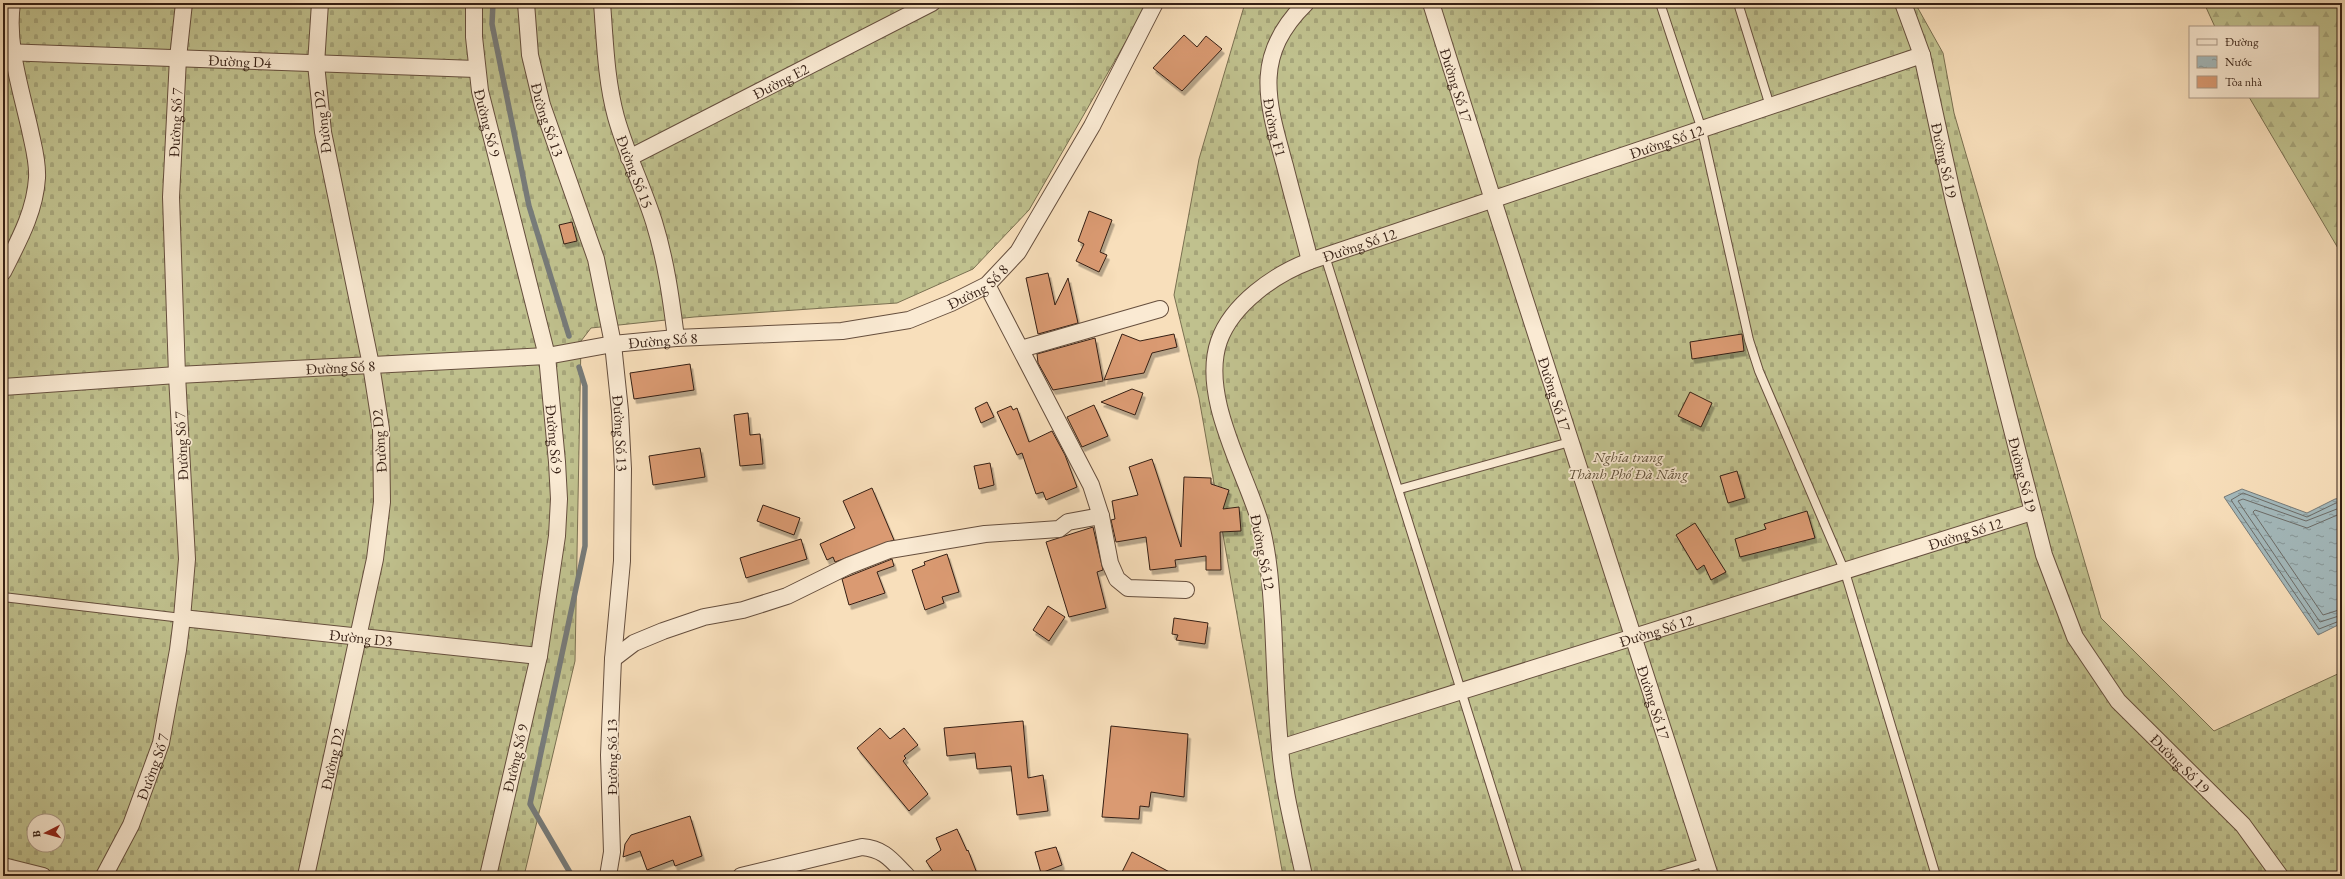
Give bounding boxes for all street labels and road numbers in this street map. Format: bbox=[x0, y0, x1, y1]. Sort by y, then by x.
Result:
street label: Đường Số 17 bbox=[1436, 46, 1478, 125]
street label: Đường D4 bbox=[208, 50, 273, 71]
street label: Đường E2 bbox=[749, 58, 812, 103]
street label: Đường Số 13 bbox=[527, 81, 569, 159]
street label: Đường Số 7 bbox=[164, 87, 186, 158]
street label: Đường Số 9 bbox=[470, 87, 506, 159]
street label: Đường D2 bbox=[309, 89, 335, 155]
street label: Đường F1 bbox=[1260, 97, 1291, 159]
street label: Đường Số 12 bbox=[1627, 120, 1706, 162]
street label: Đường Số 19 bbox=[1927, 121, 1962, 200]
street label: Đường Số 15 bbox=[613, 133, 658, 211]
street label: Đường Số 12 bbox=[1320, 223, 1399, 266]
street label: Đường Số 8 bbox=[944, 260, 1012, 313]
street label: Đường Số 8 bbox=[627, 328, 698, 352]
street label: Đường Số 17 bbox=[1534, 354, 1576, 434]
street label: Đường Số 8 bbox=[305, 355, 376, 378]
street label: Đường Số 13 bbox=[609, 394, 633, 472]
street label: Đường Số 9 bbox=[542, 404, 567, 474]
street label: Đường D2 bbox=[367, 408, 391, 473]
street label: Đường Số 7 bbox=[170, 410, 192, 481]
street label: Đường Số 19 bbox=[2005, 435, 2042, 514]
street label: Đường Số 12 bbox=[1926, 512, 2005, 554]
street label: Đường Số 12 bbox=[1246, 513, 1280, 592]
street label: Đường Số 12 bbox=[1617, 609, 1696, 651]
street label: Đường D3 bbox=[329, 624, 393, 650]
street label: Đường Số 17 bbox=[1633, 663, 1675, 742]
street label: Đường Số 13 bbox=[602, 719, 621, 795]
street label: Đường Số 9 bbox=[498, 722, 532, 794]
street label: Đường D2 bbox=[316, 725, 348, 792]
street label: Đường Số 19 bbox=[2147, 729, 2214, 797]
street label: Đường Số 7 bbox=[132, 731, 172, 802]

